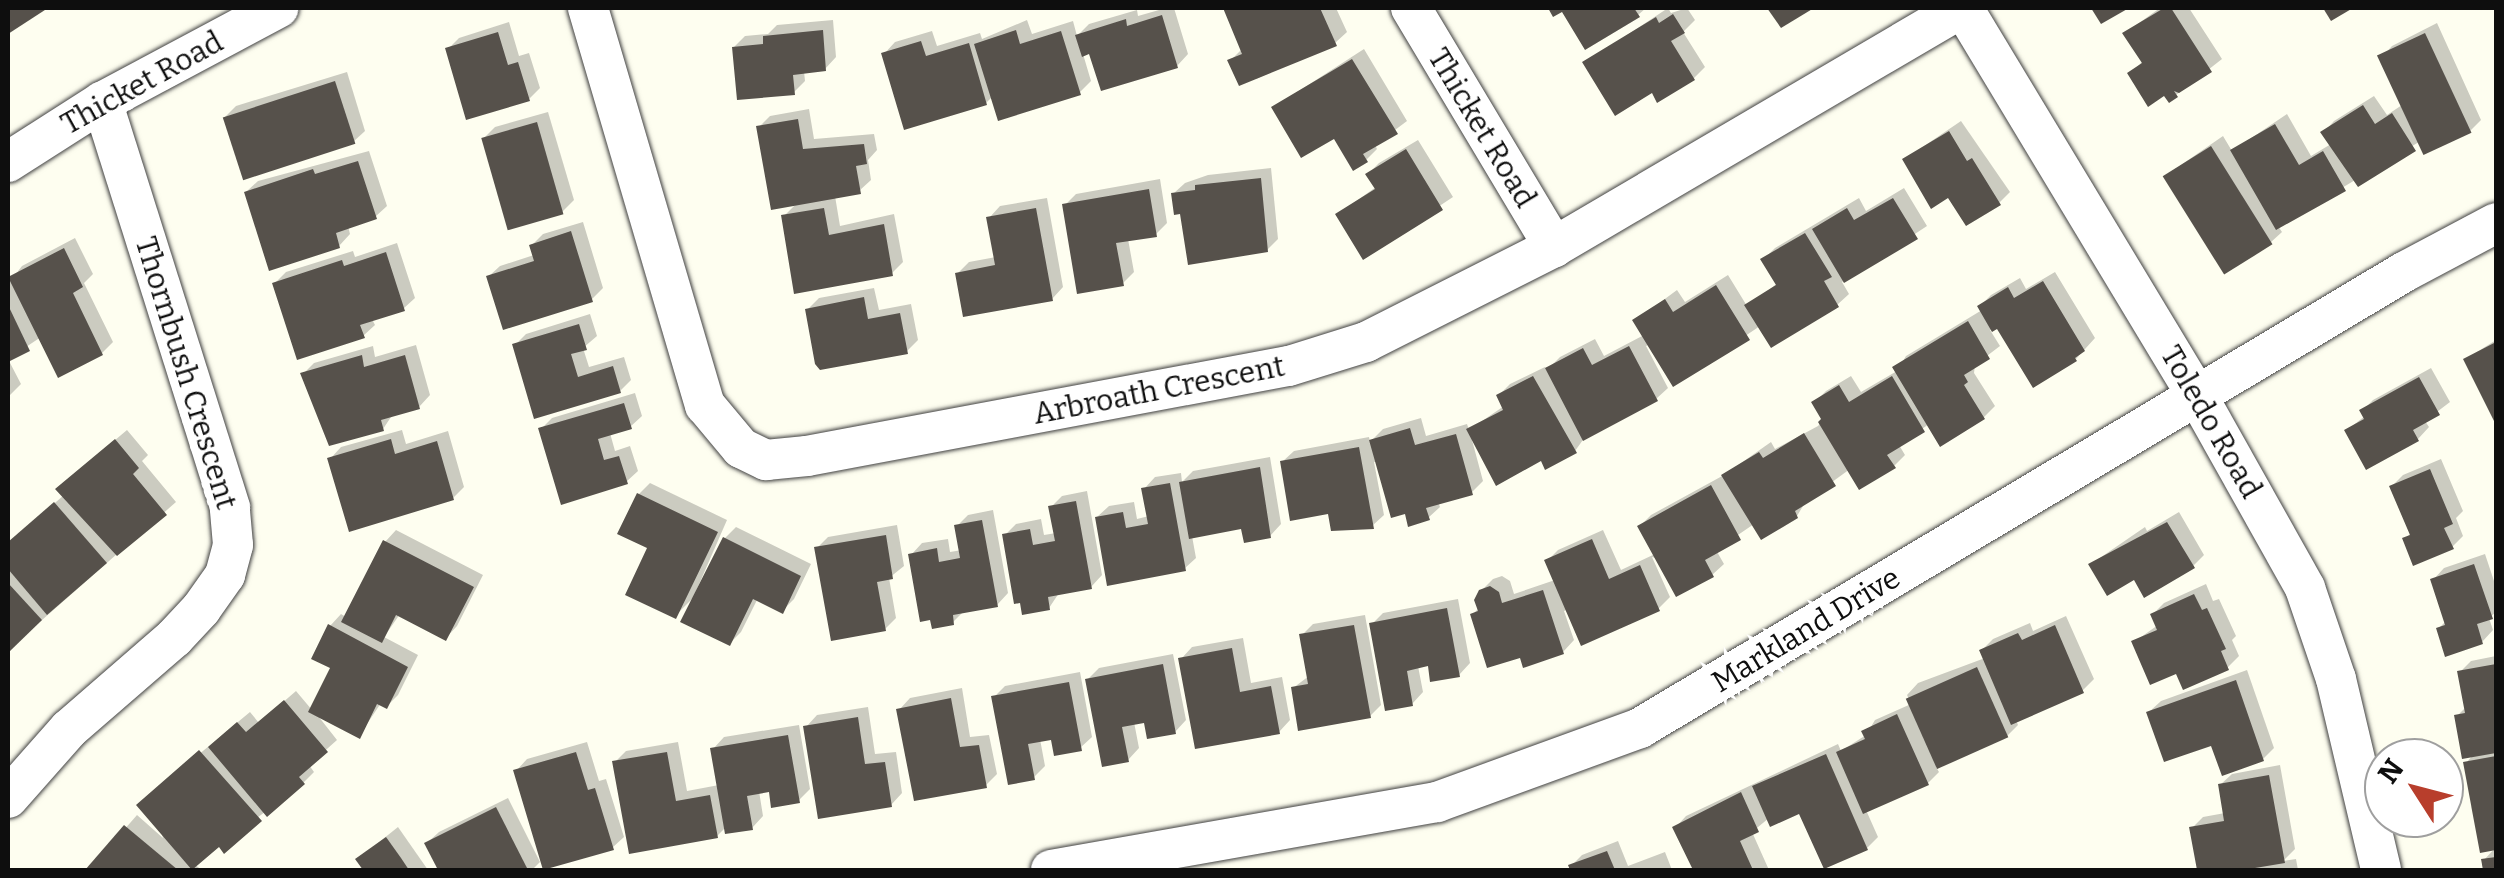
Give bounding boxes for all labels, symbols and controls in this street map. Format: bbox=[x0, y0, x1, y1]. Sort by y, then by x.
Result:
street label: Thicket Road bbox=[55, 24, 229, 142]
street label: Thicket Road bbox=[1420, 42, 1544, 214]
street label: Thornbush Crescent bbox=[127, 233, 245, 513]
street label: Toledo Road bbox=[2153, 339, 2269, 505]
street label: Arbroath Crescent bbox=[1030, 348, 1288, 432]
street label: Markland Drive bbox=[1705, 560, 1907, 700]
north arrow bbox=[2364, 738, 2464, 838]
text: N bbox=[2371, 753, 2411, 790]

